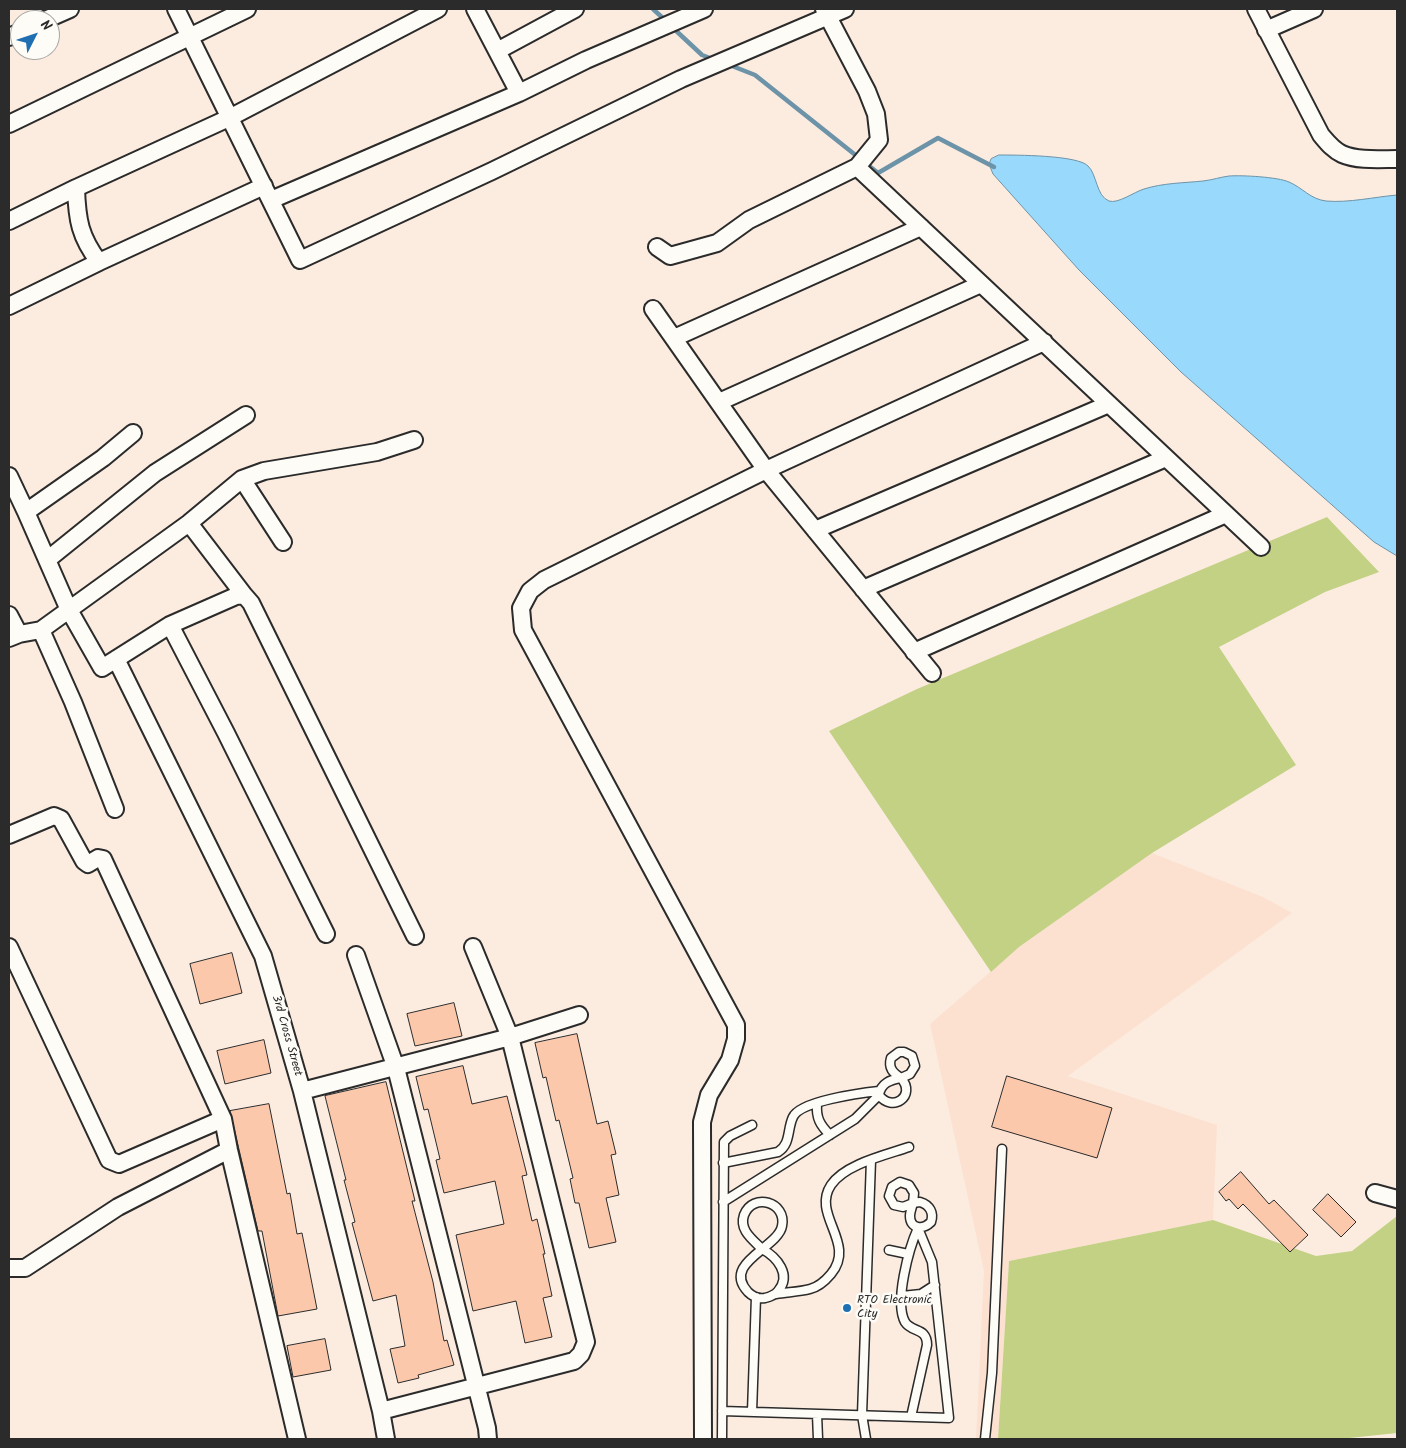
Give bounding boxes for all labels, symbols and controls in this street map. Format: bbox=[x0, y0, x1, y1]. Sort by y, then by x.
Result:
north arrow bbox=[10, 10, 60, 60]
text: N bbox=[34, 15, 57, 36]
street label: 3rd Cross Street bbox=[268, 994, 304, 1078]
place label: RTO Electronic City bbox=[857, 1294, 932, 1322]
marker: RTO Electronic City bbox=[841, 1302, 853, 1314]

